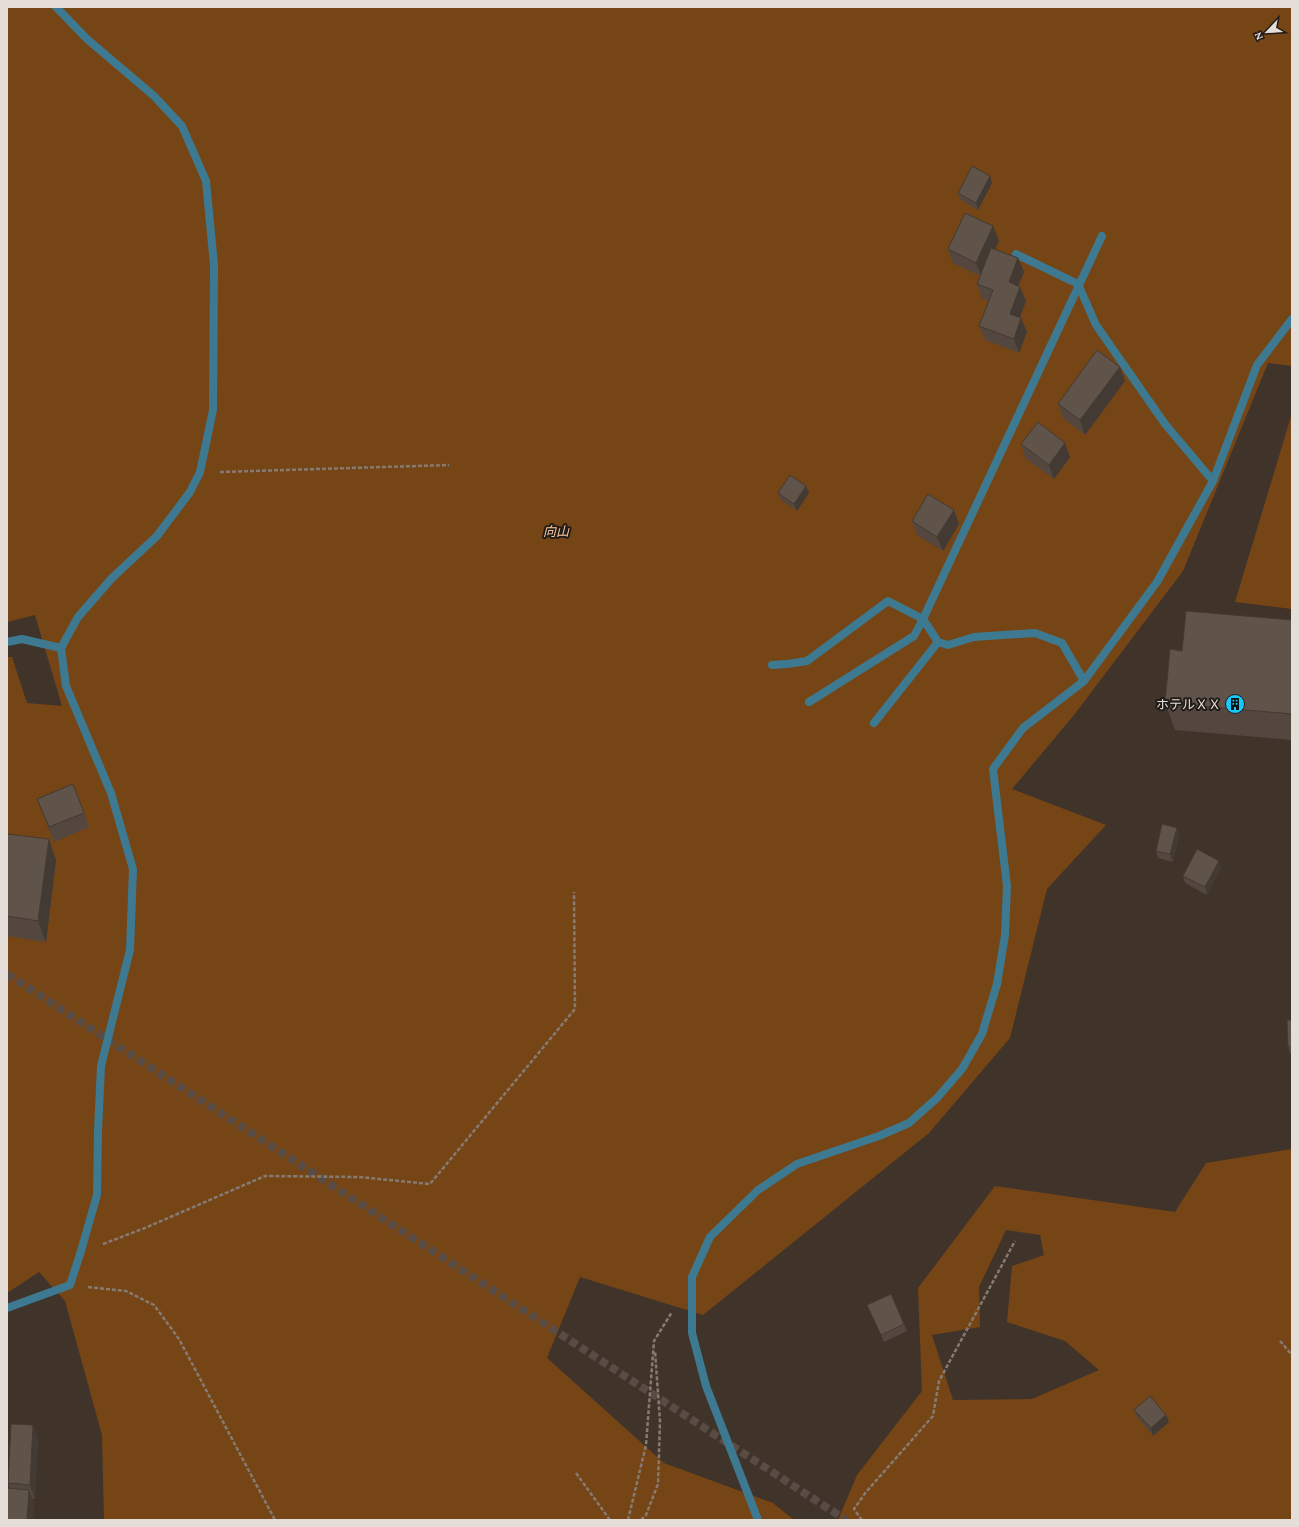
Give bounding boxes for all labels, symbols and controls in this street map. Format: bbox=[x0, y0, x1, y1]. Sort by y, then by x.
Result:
north arrow bbox=[1247, 12, 1287, 52]
text: N bbox=[1251, 30, 1265, 42]
park label: 向山 bbox=[543, 524, 570, 539]
building icon: ホテルＸＸ bbox=[1224, 693, 1246, 715]
place label: ホテルＸＸ bbox=[1156, 697, 1221, 712]

